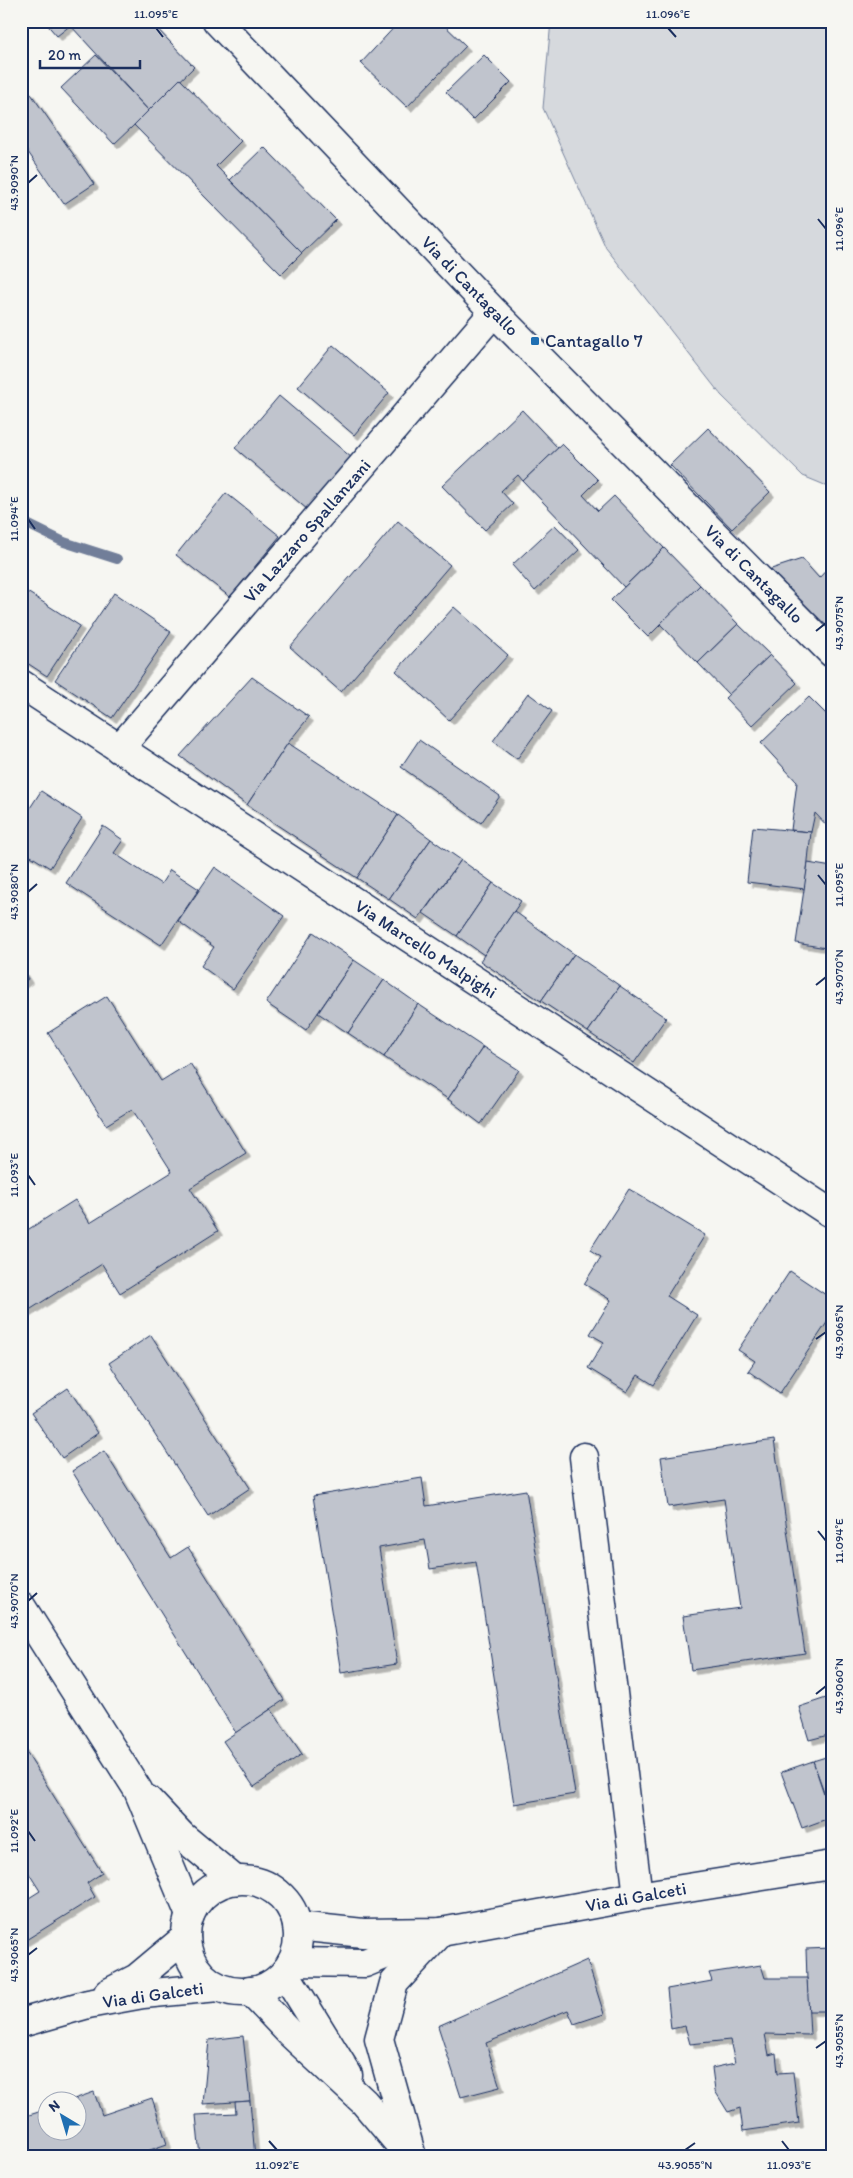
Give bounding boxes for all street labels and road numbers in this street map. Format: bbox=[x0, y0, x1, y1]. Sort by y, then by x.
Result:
street label: Via di Cantagallo bbox=[417, 231, 523, 341]
street label: Via Lazzaro Spallanzani bbox=[239, 455, 375, 607]
street label: Via di Cantagallo bbox=[700, 520, 808, 628]
street label: Via Marcello Malpighi bbox=[351, 895, 501, 1003]
street label: Via di Galceti bbox=[584, 1877, 688, 1917]
street label: Via di Galceti bbox=[101, 1977, 205, 2013]

